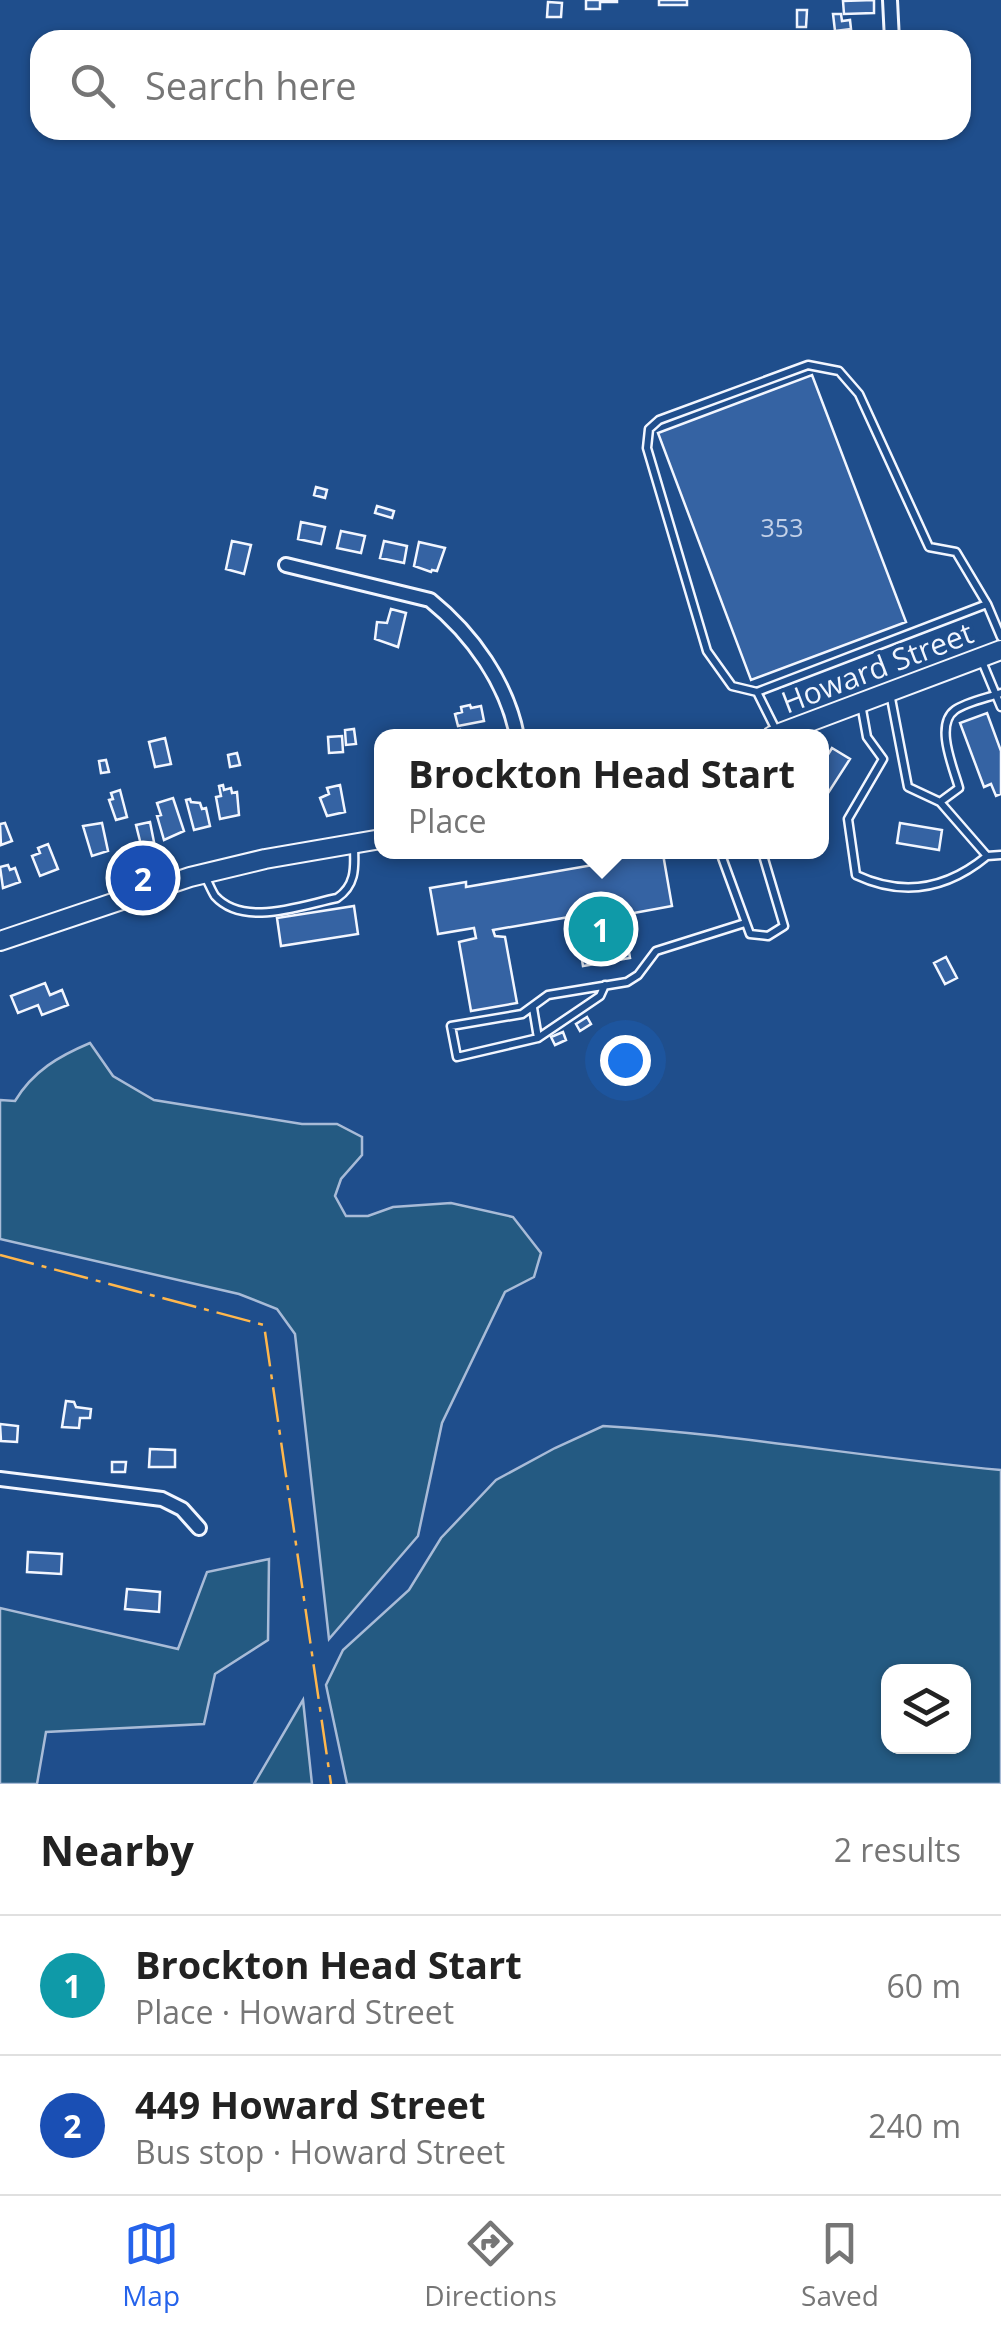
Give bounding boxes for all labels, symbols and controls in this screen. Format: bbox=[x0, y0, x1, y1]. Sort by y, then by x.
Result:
search box bbox=[30, 30, 971, 140]
icon: search bbox=[65, 58, 120, 113]
text: Search here bbox=[145, 59, 357, 111]
house number: 353 bbox=[761, 510, 803, 544]
street label: Howard Street bbox=[775, 612, 979, 722]
popup bbox=[374, 729, 829, 859]
text: Brockton Head Start bbox=[408, 747, 795, 799]
text: Place bbox=[408, 799, 487, 842]
pin: 2 bbox=[110, 840, 176, 916]
pin: 1 bbox=[568, 892, 634, 966]
your location bbox=[600, 1035, 651, 1086]
map controls bbox=[881, 1664, 971, 1754]
button: layers bbox=[881, 1664, 971, 1754]
text: Nearby bbox=[40, 1821, 194, 1878]
text: 2 results bbox=[834, 1828, 961, 1871]
text: Brockton Head Start bbox=[135, 1938, 522, 1990]
text: 1 bbox=[63, 1964, 82, 2007]
text: 60 m bbox=[886, 1964, 961, 2007]
text: Place · Howard Street bbox=[135, 1990, 454, 2033]
text: 449 Howard Street bbox=[135, 2078, 485, 2130]
text: 2 bbox=[63, 2104, 82, 2147]
text: 240 m bbox=[868, 2104, 961, 2147]
text: Bus stop · Howard Street bbox=[135, 2130, 505, 2173]
tab: Map bbox=[122, 2216, 180, 2314]
tab: Directions bbox=[424, 2216, 557, 2314]
tab: Saved bbox=[801, 2216, 879, 2314]

